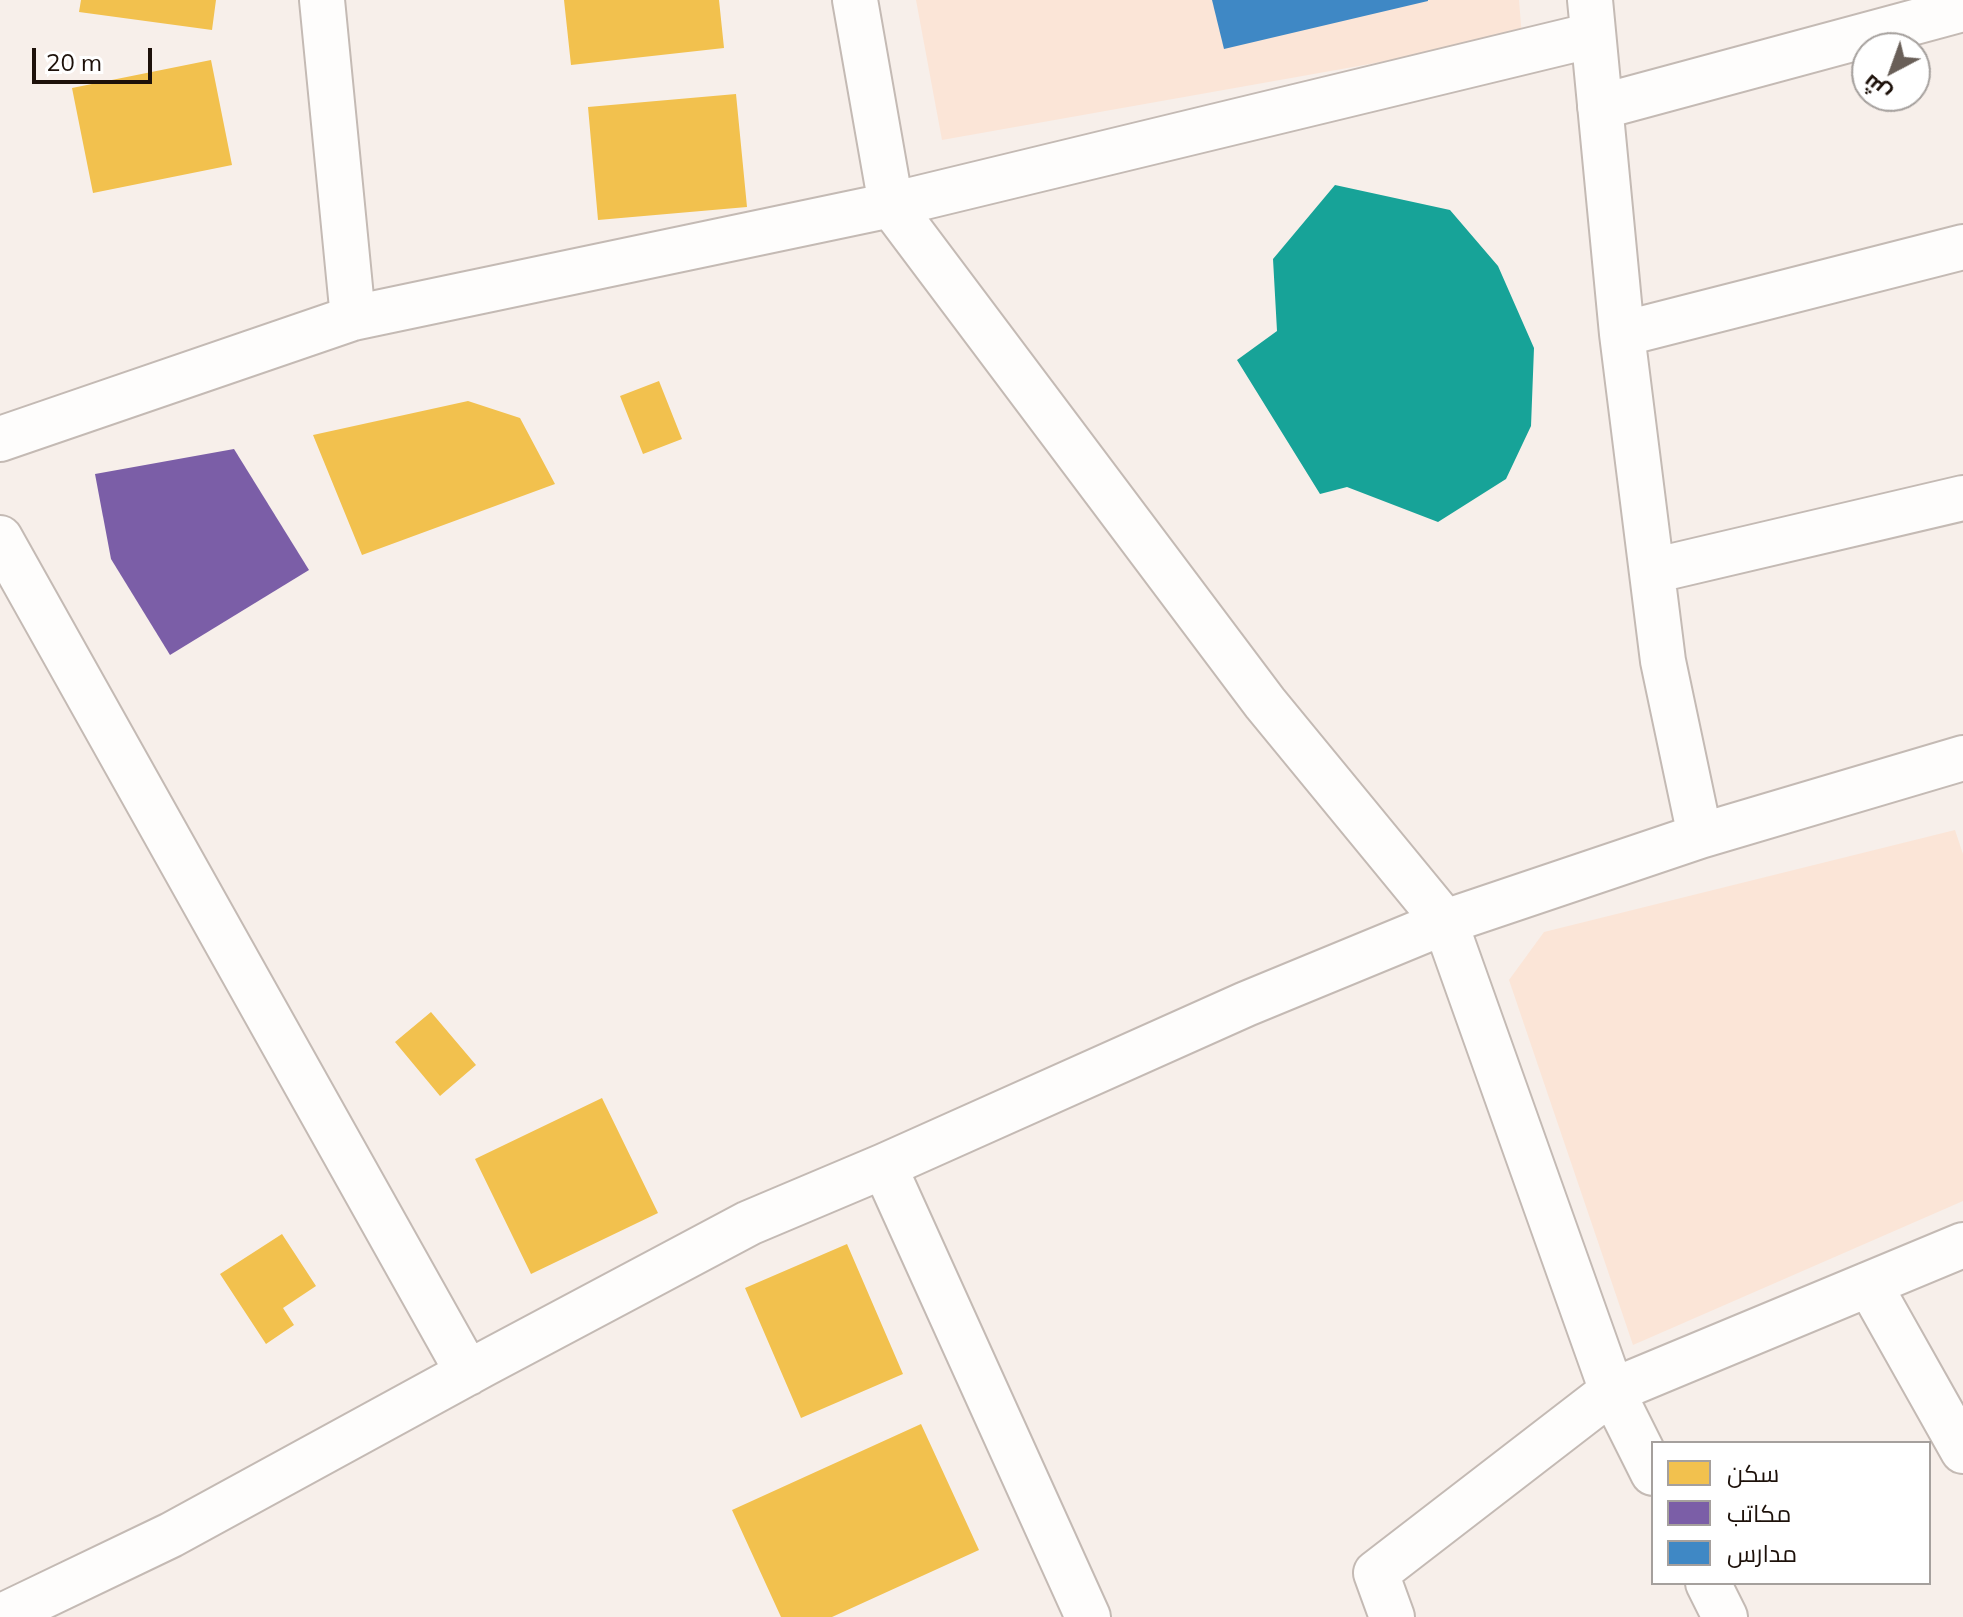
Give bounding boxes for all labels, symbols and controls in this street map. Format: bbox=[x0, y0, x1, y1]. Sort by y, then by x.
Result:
scale bar bbox=[36, 32, 156, 82]
north arrow bbox=[1851, 32, 1931, 112]
text: 20 m bbox=[46, 47, 102, 77]
text: ش bbox=[1857, 69, 1896, 108]
legend bbox=[1651, 1441, 1931, 1585]
text: سكن bbox=[1727, 1458, 1779, 1488]
text: مكاتب bbox=[1727, 1498, 1791, 1528]
text: مدارس bbox=[1727, 1538, 1797, 1568]

